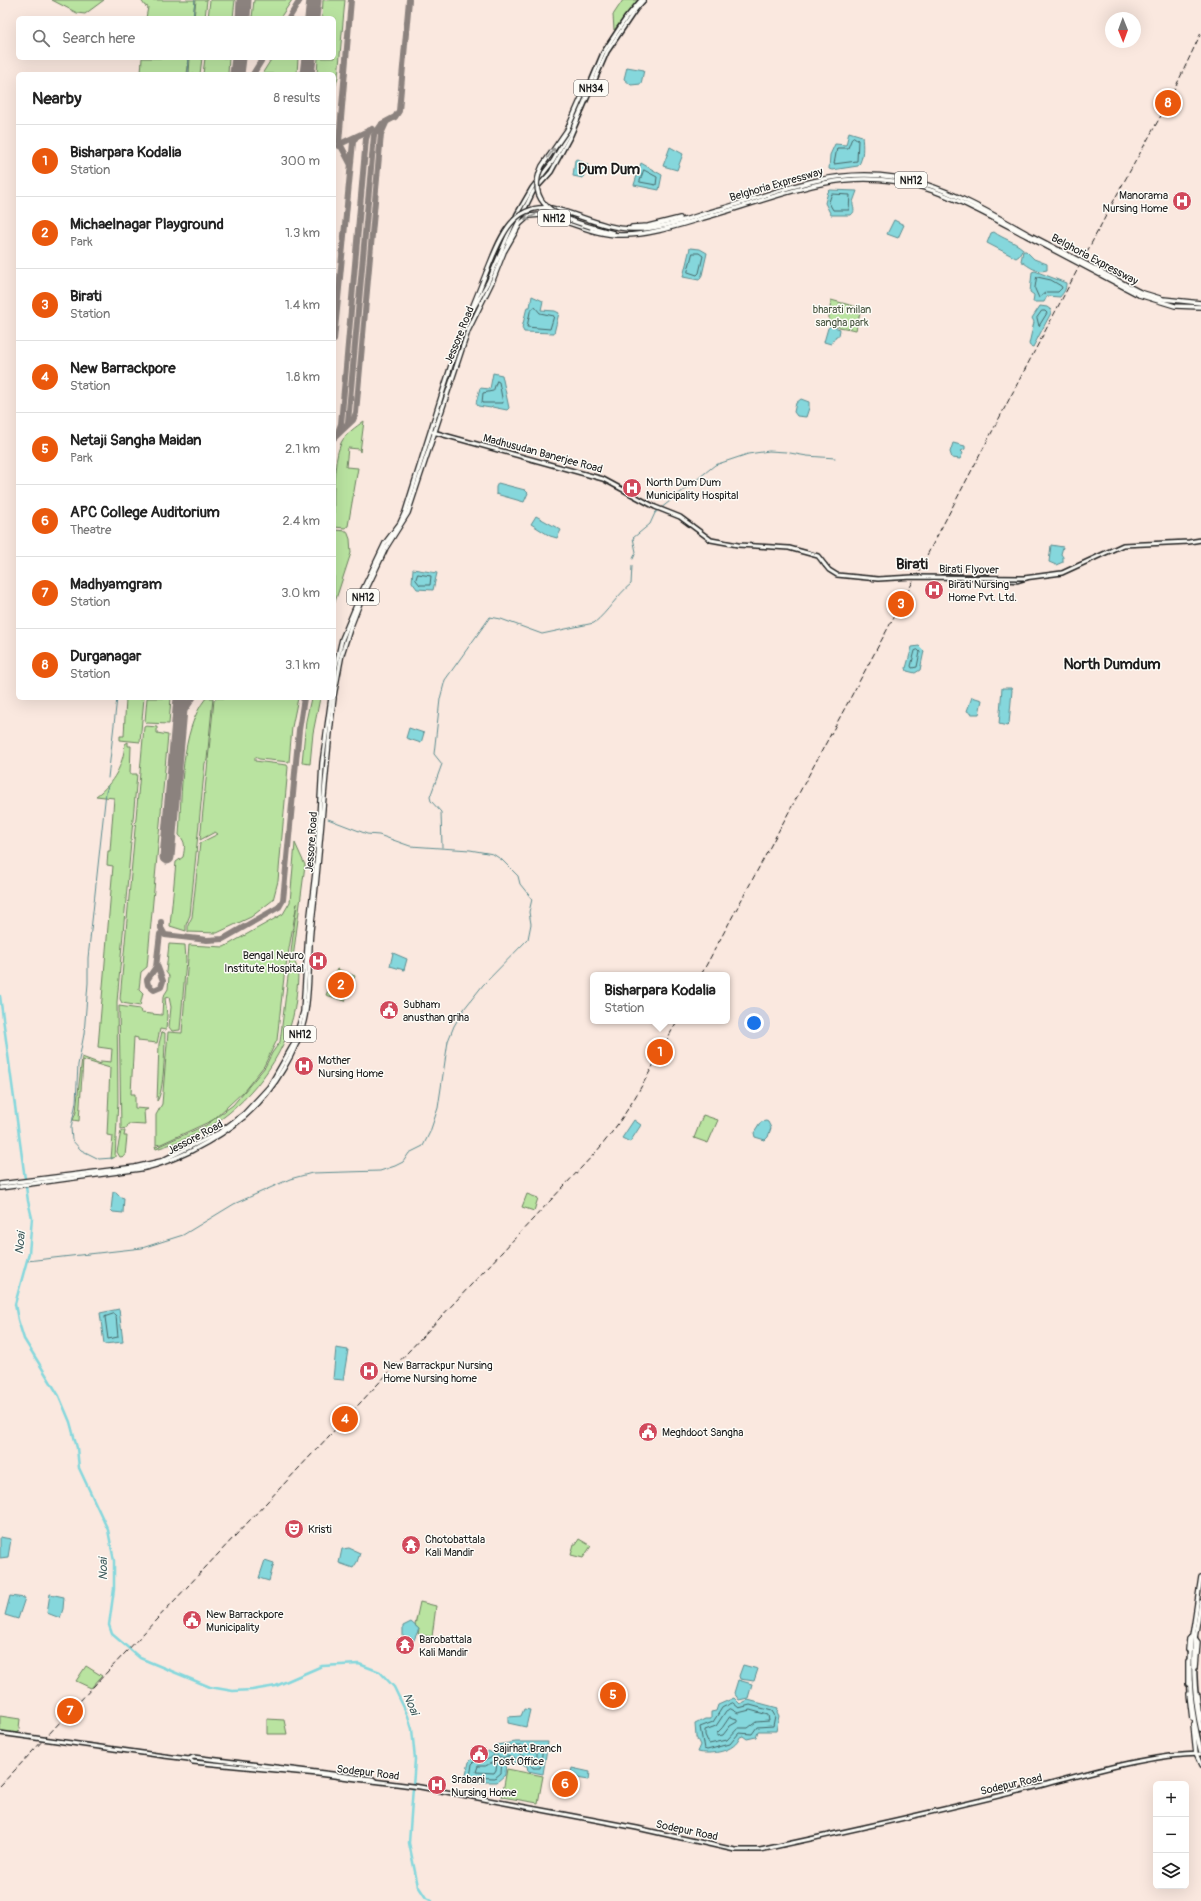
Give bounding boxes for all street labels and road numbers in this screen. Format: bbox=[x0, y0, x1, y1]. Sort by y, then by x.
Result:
road number: NH34 bbox=[574, 80, 608, 96]
street label: Belghoria Expressway bbox=[728, 165, 825, 204]
road number: NH12 bbox=[895, 172, 927, 188]
road number: NH12 bbox=[538, 210, 570, 226]
street label: Belghoria Expressway bbox=[1049, 231, 1141, 288]
street label: Jessore Road bbox=[442, 305, 477, 366]
street label: Madhusudan Banerjee Road bbox=[482, 431, 604, 476]
street label: Birati Flyover bbox=[939, 562, 999, 577]
road number: NH12 bbox=[347, 589, 379, 605]
street label: Jessore Road bbox=[303, 811, 320, 873]
road number: NH12 bbox=[284, 1026, 316, 1042]
street label: Jessore Road bbox=[165, 1117, 225, 1157]
street label: Sodepur Road bbox=[336, 1762, 400, 1783]
street label: Sodepur Road bbox=[979, 1771, 1043, 1798]
street label: Sodepur Road bbox=[655, 1818, 719, 1843]

